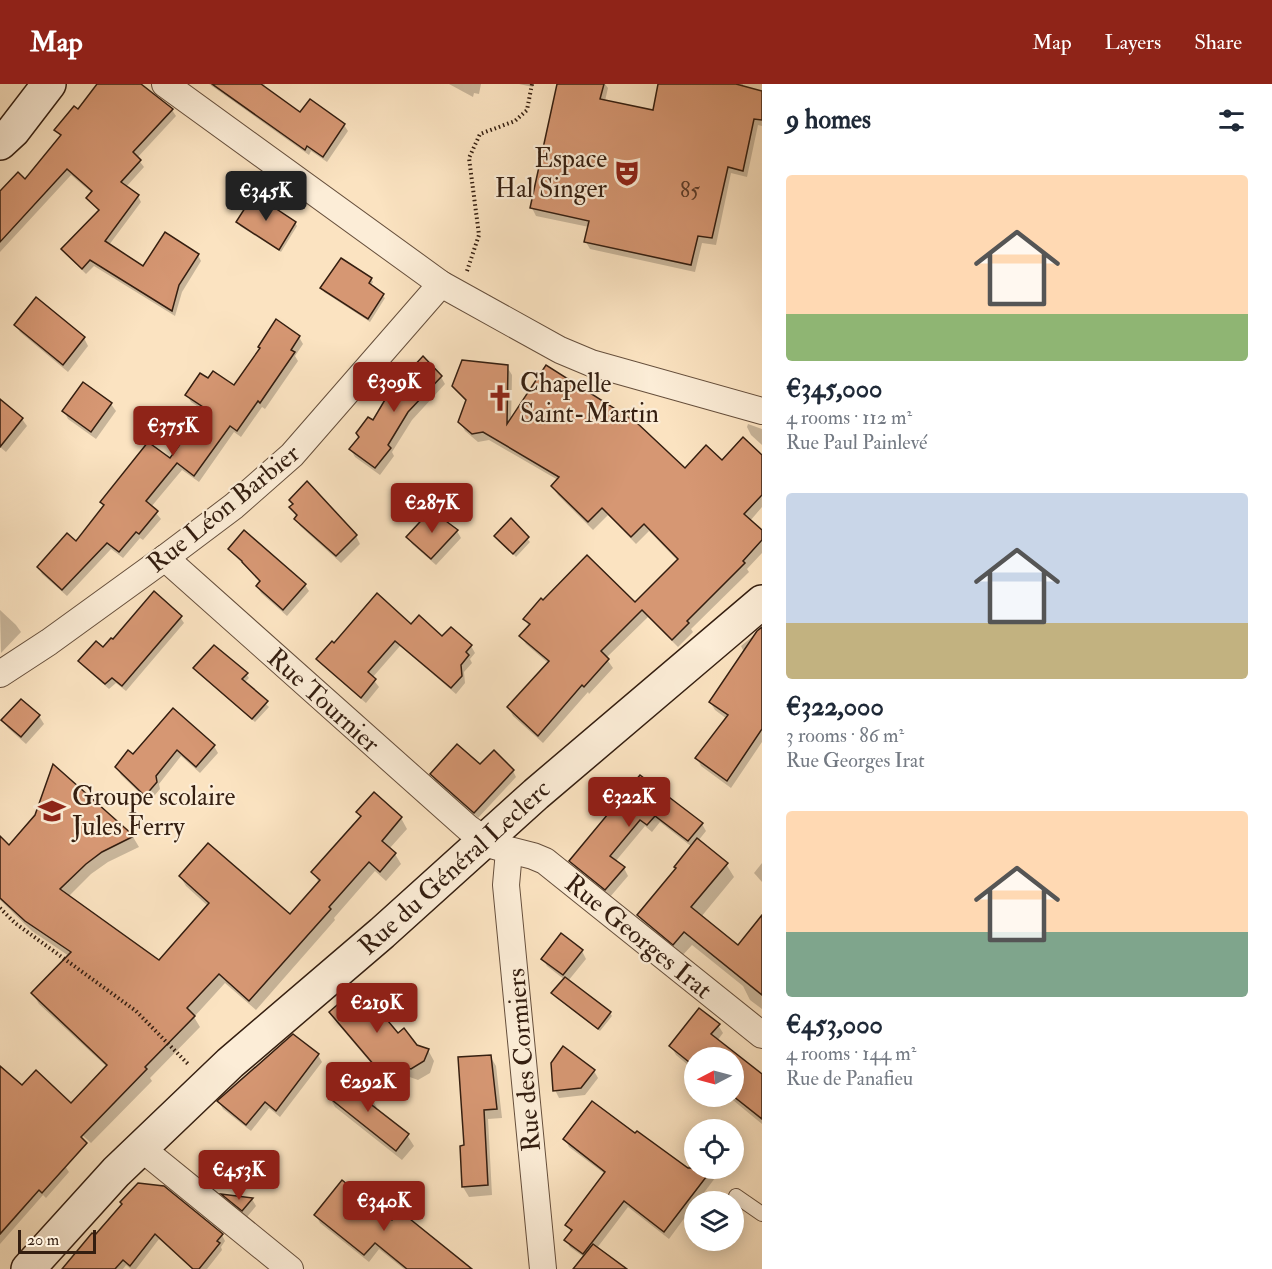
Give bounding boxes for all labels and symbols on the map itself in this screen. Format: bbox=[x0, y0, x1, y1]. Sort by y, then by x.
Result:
place label: Espace Hal Singer bbox=[495, 143, 607, 205]
theatre icon: Espace Hal Singer bbox=[612, 158, 642, 188]
pin: €345K bbox=[224, 171, 308, 222]
house number: 85 bbox=[680, 176, 700, 204]
pin: €309K bbox=[352, 362, 436, 413]
place label: Chapelle Saint-Martin bbox=[520, 368, 659, 430]
church icon: Chapelle Saint-Martin bbox=[485, 383, 515, 413]
pin: €375K bbox=[131, 406, 215, 457]
street label: Rue Léon Barbier bbox=[141, 437, 306, 580]
pin: €287K bbox=[390, 483, 474, 534]
street label: Rue Tournier bbox=[260, 642, 386, 760]
street label: Rue du Général Leclerc bbox=[352, 773, 557, 962]
pin: €322K bbox=[587, 777, 671, 828]
place label: Groupe scolaire Jules Ferry bbox=[71, 781, 235, 843]
school or university icon: Groupe scolaire Jules Ferry bbox=[37, 796, 67, 826]
street label: Rue Georges Irat bbox=[558, 868, 719, 1006]
street label: Rue des Cormiers bbox=[500, 967, 548, 1153]
pin: €219K bbox=[335, 983, 419, 1034]
north arrow bbox=[684, 1047, 744, 1107]
pin: €292K bbox=[326, 1062, 410, 1113]
pin: €453K bbox=[197, 1150, 281, 1201]
pin: €340K bbox=[342, 1181, 426, 1232]
scale bar bbox=[18, 1227, 96, 1254]

